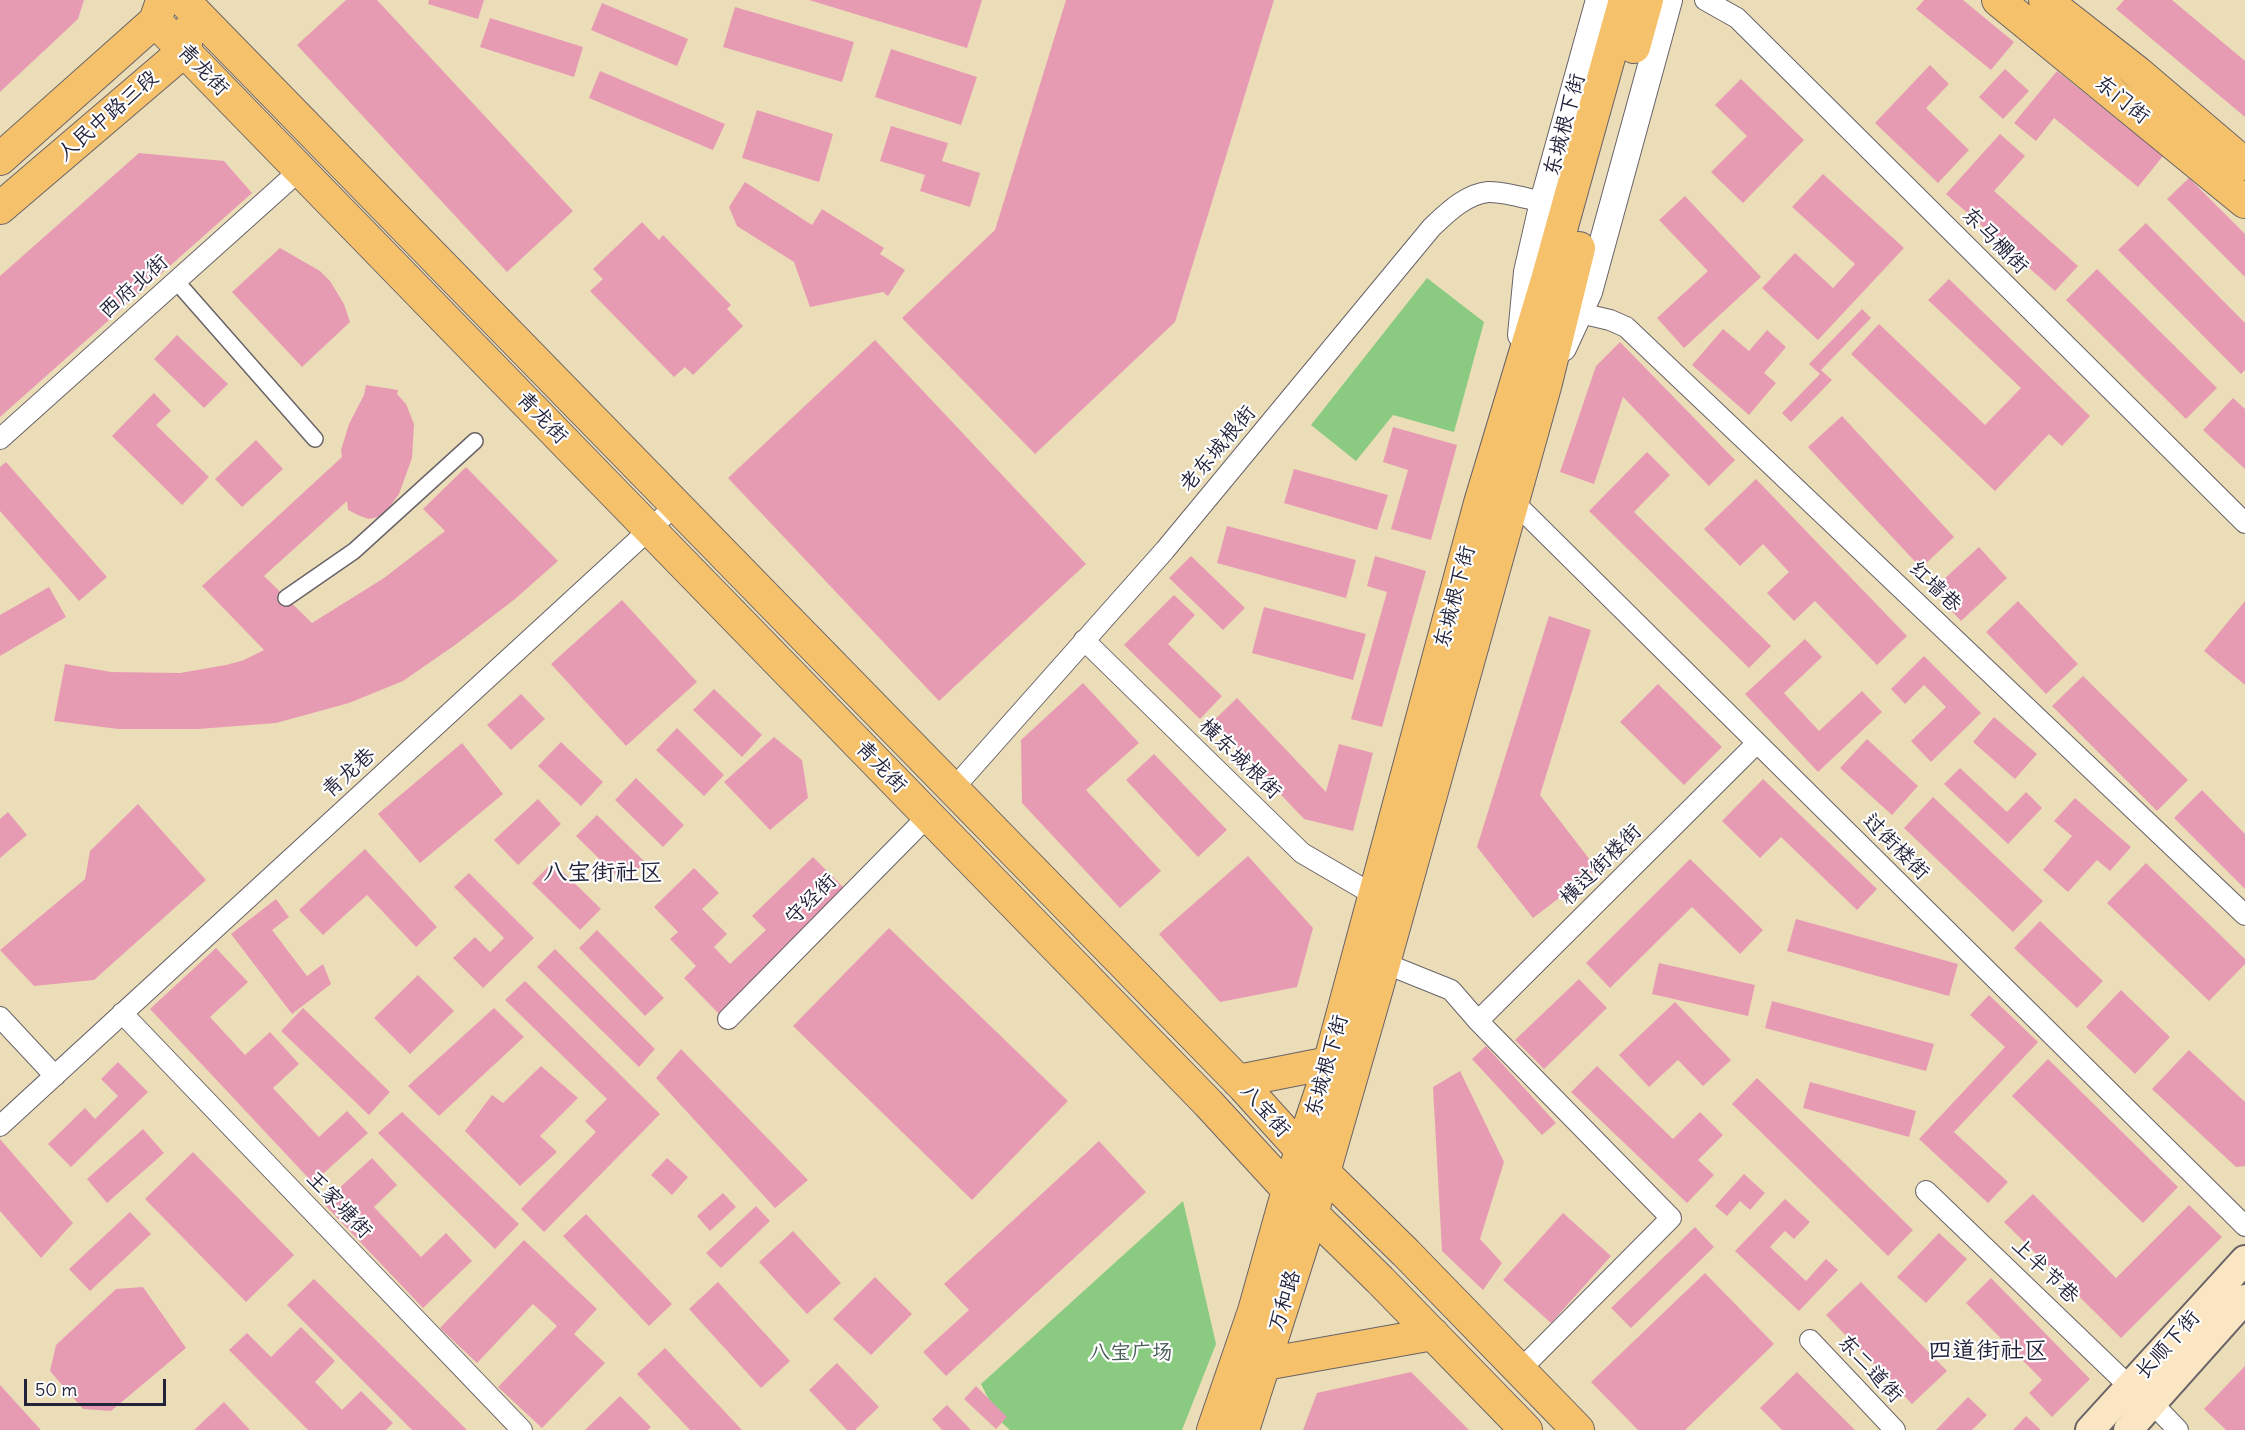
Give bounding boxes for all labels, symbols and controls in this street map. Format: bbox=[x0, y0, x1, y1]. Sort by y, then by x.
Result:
street label: 青龙街 bbox=[172, 39, 234, 101]
street label: 人民中路三段 bbox=[52, 65, 164, 167]
street label: 东门街 bbox=[2090, 70, 2154, 130]
street label: 东城根下街 bbox=[1539, 71, 1591, 179]
street label: 东马棚街 bbox=[1956, 202, 2034, 280]
street label: 西府北街 bbox=[94, 250, 174, 324]
street label: 青龙街 bbox=[511, 387, 573, 449]
street label: 老东城根街 bbox=[1175, 401, 1261, 497]
street label: 东城根下街 bbox=[1429, 543, 1481, 651]
street label: 红墙巷 bbox=[1904, 556, 1966, 618]
street label: 横东城根街 bbox=[1193, 713, 1287, 805]
street label: 青龙街 bbox=[850, 736, 912, 798]
street label: 青龙巷 bbox=[317, 743, 381, 803]
street label: 过街楼街 bbox=[1857, 808, 1935, 886]
street label: 横过街楼街 bbox=[1555, 819, 1647, 911]
district label: 八宝街社区 bbox=[543, 859, 663, 887]
street label: 守经街 bbox=[780, 869, 842, 931]
street label: 东城根下街 bbox=[1300, 1012, 1354, 1120]
street label: 八宝街 bbox=[1235, 1079, 1295, 1143]
street label: 王家塘街 bbox=[301, 1166, 377, 1244]
street label: 上半节巷 bbox=[2006, 1233, 2084, 1309]
street label: 万和路 bbox=[1264, 1267, 1306, 1335]
street label: 长顺下街 bbox=[2131, 1305, 2205, 1385]
street label: 东二道街 bbox=[1832, 1330, 1908, 1408]
district label: 四道街社区 bbox=[1928, 1337, 2048, 1365]
park label: 八宝广场 bbox=[1089, 1340, 1173, 1366]
scale bar bbox=[27, 1367, 170, 1405]
text: 50 m bbox=[35, 1378, 77, 1401]

